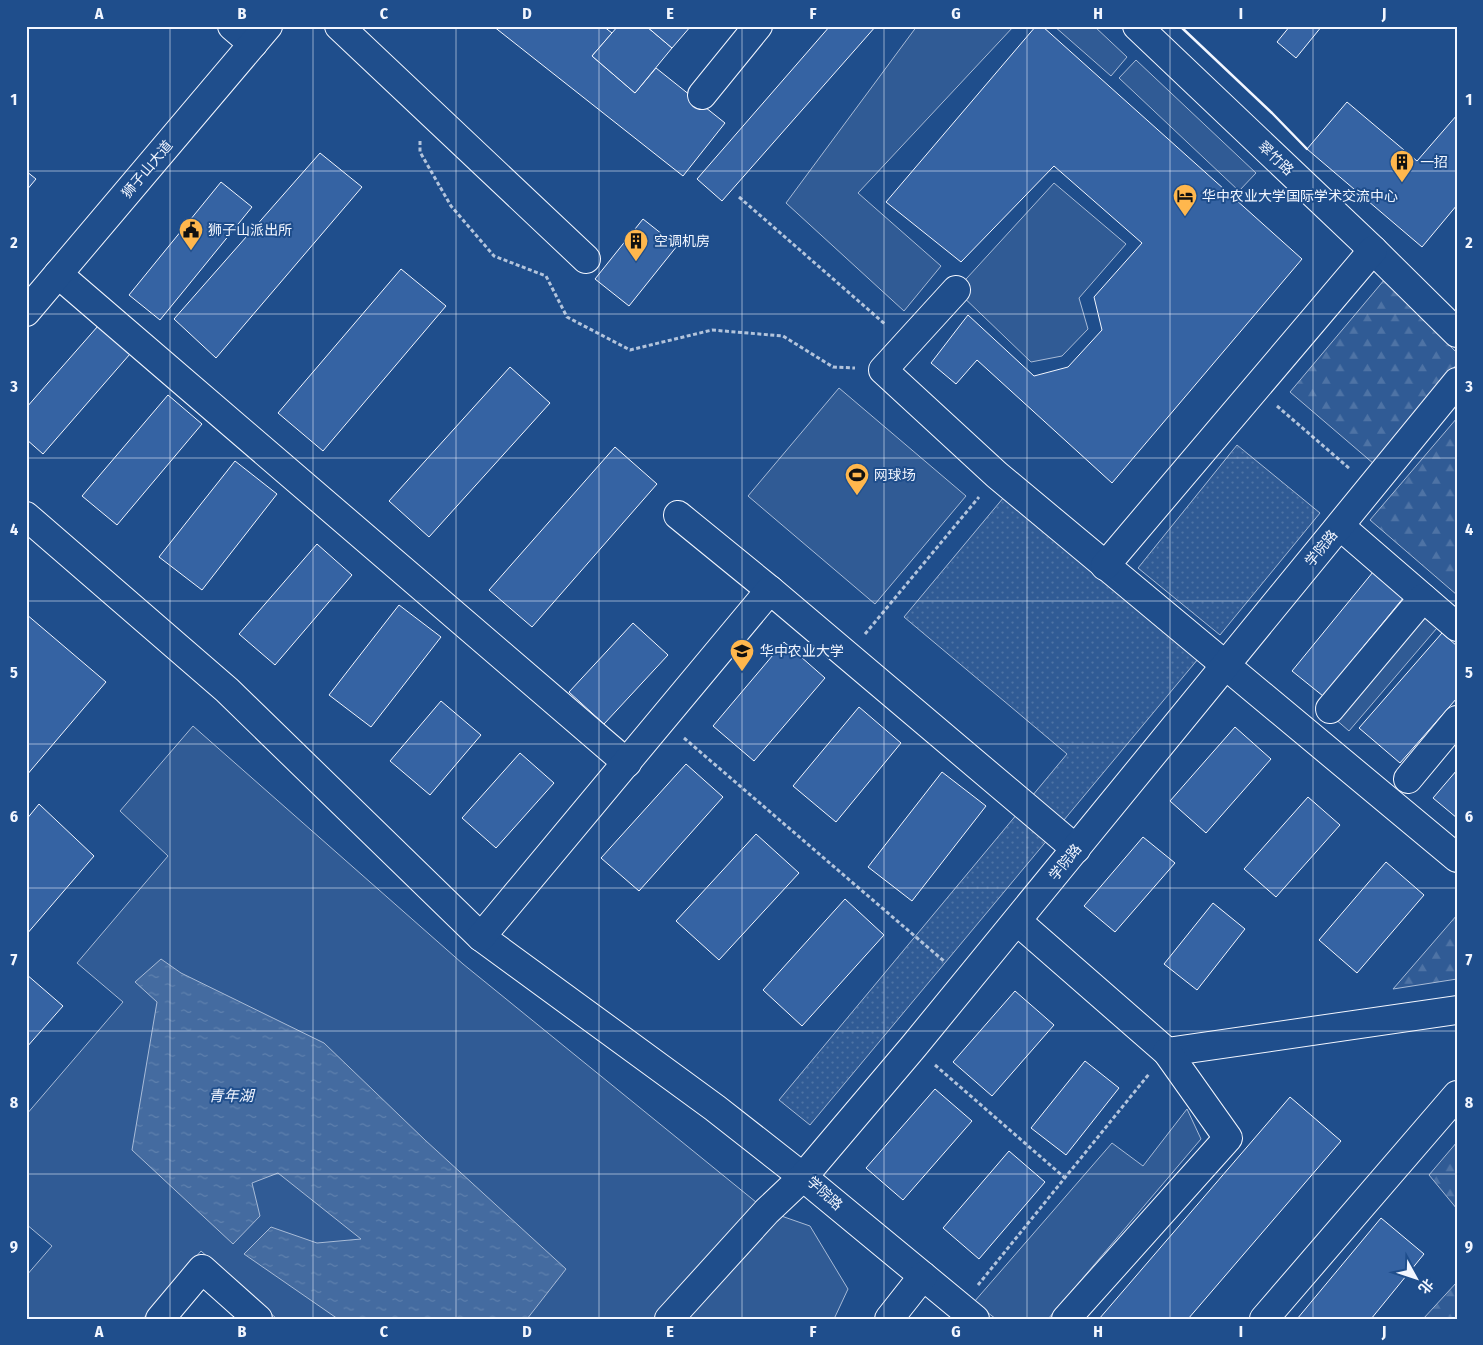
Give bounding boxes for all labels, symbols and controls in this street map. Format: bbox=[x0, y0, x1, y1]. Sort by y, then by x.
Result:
text: A bbox=[94, 4, 104, 23]
text: B bbox=[238, 4, 247, 23]
text: C bbox=[380, 4, 389, 23]
text: D bbox=[522, 4, 532, 23]
text: E bbox=[666, 4, 674, 23]
text: F bbox=[809, 4, 817, 23]
text: G bbox=[951, 4, 961, 23]
text: H bbox=[1093, 4, 1103, 23]
text: I bbox=[1239, 4, 1243, 23]
text: J bbox=[1381, 4, 1386, 23]
text: 1 bbox=[11, 90, 17, 109]
text: 1 bbox=[1466, 90, 1472, 109]
street label: 狮子山大道 bbox=[118, 137, 176, 202]
street label: 翠竹路 bbox=[1255, 138, 1297, 179]
building icon: 一招 bbox=[1389, 149, 1415, 183]
place label: 一招 bbox=[1420, 154, 1448, 171]
hotel icon: 华中农业大学国际学术交流中心 bbox=[1172, 183, 1198, 217]
place label: 华中农业大学国际学术交流中心 bbox=[1202, 188, 1398, 205]
public building icon: 狮子山派出所 bbox=[178, 217, 204, 251]
place label: 狮子山派出所 bbox=[208, 222, 292, 239]
building icon: 空调机房 bbox=[623, 228, 649, 262]
text: 2 bbox=[9, 233, 18, 252]
place label: 空调机房 bbox=[654, 233, 710, 250]
text: 2 bbox=[1464, 233, 1473, 252]
text: 3 bbox=[9, 377, 18, 396]
text: 3 bbox=[1464, 377, 1473, 396]
sports icon: 网球场 bbox=[844, 462, 870, 496]
place label: 网球场 bbox=[874, 467, 916, 484]
text: 4 bbox=[10, 520, 18, 539]
text: 4 bbox=[1465, 520, 1473, 539]
street label: 学院路 bbox=[1302, 527, 1341, 570]
school or university icon: 华中农业大学 bbox=[729, 638, 755, 672]
place label: 华中农业大学 bbox=[760, 643, 844, 660]
text: 5 bbox=[10, 663, 18, 682]
text: 5 bbox=[1465, 663, 1473, 682]
text: 6 bbox=[10, 807, 18, 826]
text: 6 bbox=[1465, 807, 1473, 826]
street label: 学院路 bbox=[1046, 841, 1085, 884]
text: 7 bbox=[11, 950, 18, 969]
text: 7 bbox=[1466, 950, 1473, 969]
water label: 青年湖 bbox=[208, 1087, 255, 1105]
text: 8 bbox=[10, 1093, 19, 1112]
text: 8 bbox=[1465, 1093, 1474, 1112]
street label: 学院路 bbox=[803, 1173, 846, 1214]
text: 9 bbox=[10, 1237, 18, 1256]
text: 9 bbox=[1465, 1237, 1473, 1256]
north arrow bbox=[1390, 1252, 1440, 1302]
text: 北 bbox=[1415, 1275, 1437, 1297]
text: A bbox=[94, 1322, 104, 1341]
text: B bbox=[238, 1322, 247, 1341]
text: C bbox=[380, 1322, 389, 1341]
text: D bbox=[522, 1322, 532, 1341]
text: E bbox=[666, 1322, 674, 1341]
text: F bbox=[809, 1322, 817, 1341]
text: G bbox=[951, 1322, 961, 1341]
text: H bbox=[1093, 1322, 1103, 1341]
text: I bbox=[1239, 1322, 1243, 1341]
text: J bbox=[1381, 1322, 1386, 1341]

